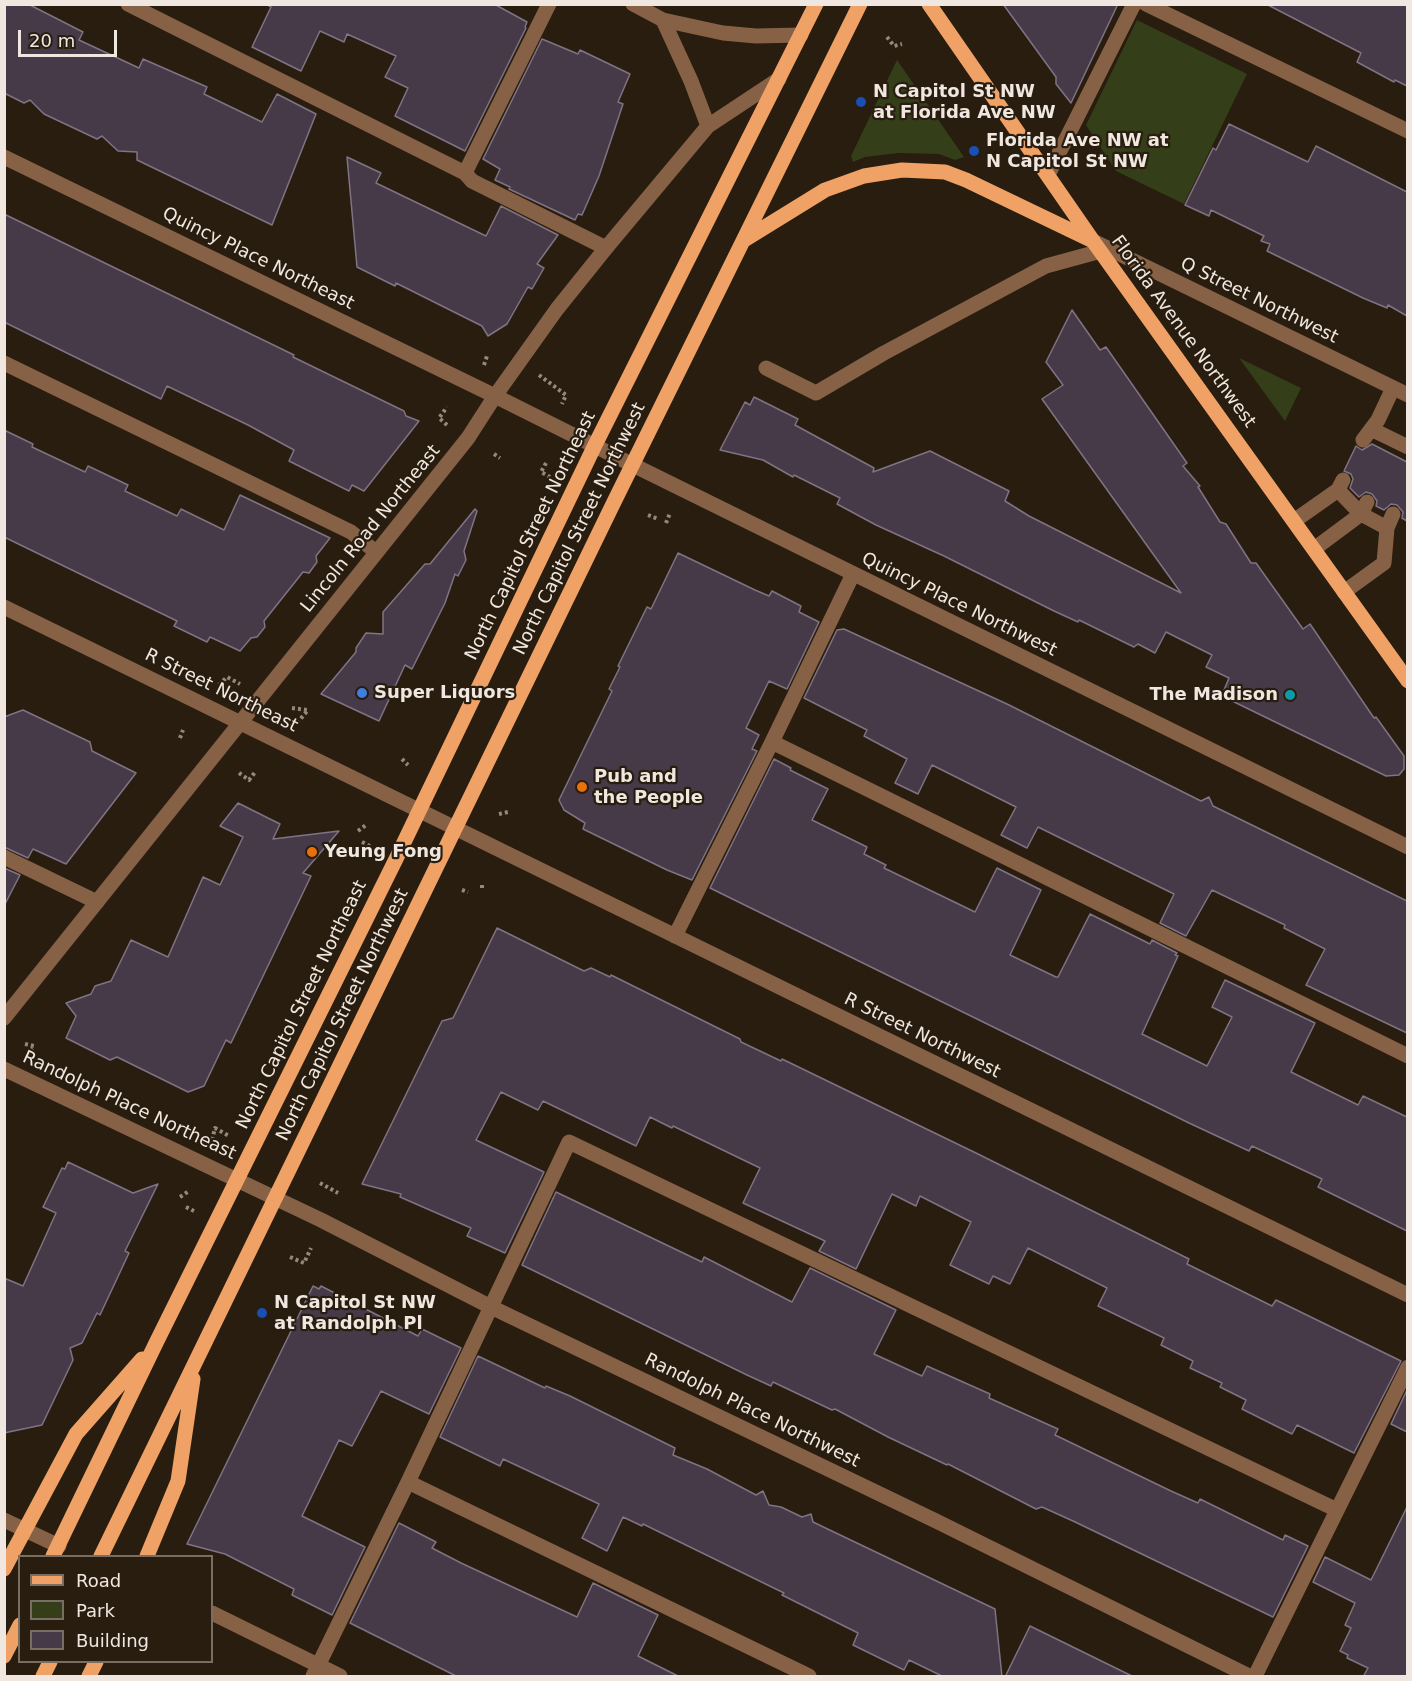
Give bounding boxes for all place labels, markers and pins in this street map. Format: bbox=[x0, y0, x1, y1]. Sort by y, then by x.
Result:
place label: N Capitol St NW at Florida Ave NW bbox=[873, 81, 1056, 124]
marker: N Capitol St NW at Florida Ave NW bbox=[854, 95, 868, 109]
place label: Florida Ave NW at N Capitol St NW bbox=[986, 130, 1169, 172]
marker: Florida Ave NW at N Capitol St NW bbox=[967, 144, 981, 158]
place label: Super Liquors bbox=[374, 682, 515, 704]
place label: The Madison bbox=[1149, 684, 1278, 706]
marker: Super Liquors bbox=[355, 686, 369, 700]
marker: The Madison bbox=[1283, 688, 1297, 702]
place label: Pub and the People bbox=[594, 766, 703, 808]
marker: Pub and the People bbox=[575, 780, 589, 794]
place label: Yeung Fong bbox=[324, 841, 442, 863]
marker: Yeung Fong bbox=[305, 845, 319, 859]
place label: N Capitol St NW at Randolph Pl bbox=[274, 1292, 436, 1334]
marker: N Capitol St NW at Randolph Pl bbox=[255, 1306, 269, 1320]

